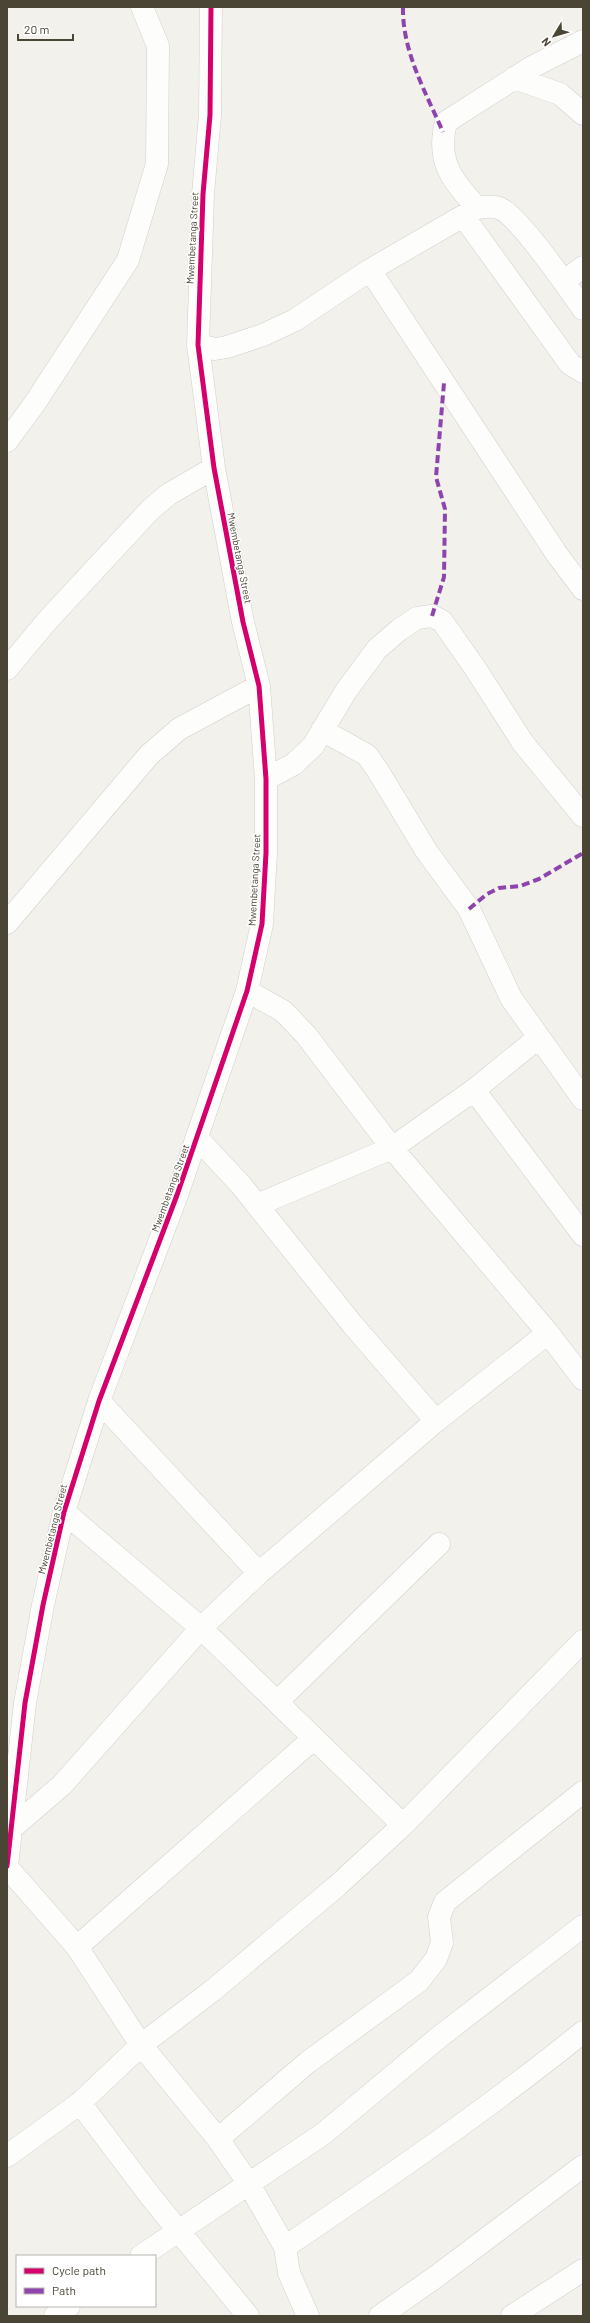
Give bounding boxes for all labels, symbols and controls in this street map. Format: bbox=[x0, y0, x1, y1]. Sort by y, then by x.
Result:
scale bar bbox=[18, 16, 73, 42]
north arrow bbox=[534, 16, 574, 56]
text: 20 m bbox=[24, 22, 50, 36]
text: N bbox=[538, 36, 553, 49]
street label: Mwembetanga Street bbox=[184, 191, 200, 284]
street label: Mwembetanga Street bbox=[225, 512, 255, 605]
street label: Mwembetanga Street bbox=[246, 833, 262, 926]
street label: Mwembetanga Street bbox=[149, 1142, 192, 1233]
street label: Mwembetanga Street bbox=[35, 1482, 69, 1575]
legend bbox=[16, 2255, 156, 2307]
text: Cycle path bbox=[52, 2263, 106, 2277]
text: Path bbox=[52, 2283, 76, 2297]

